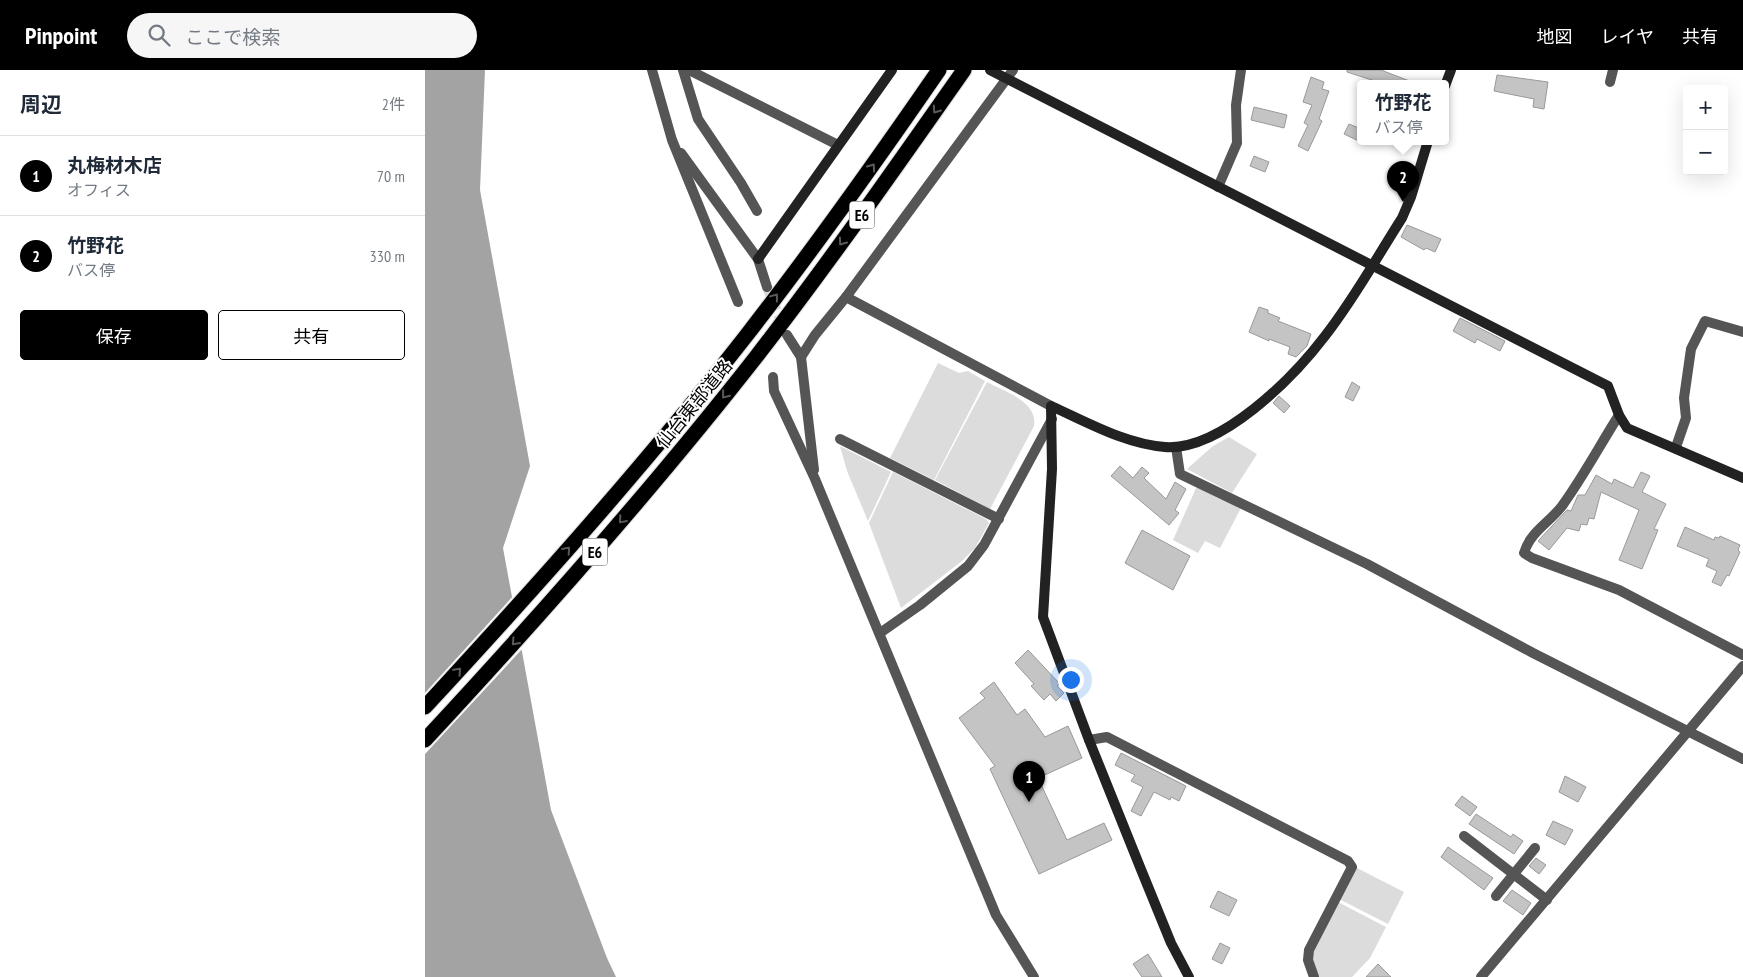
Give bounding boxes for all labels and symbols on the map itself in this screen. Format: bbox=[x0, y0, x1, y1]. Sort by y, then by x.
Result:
one-way arrow bbox=[933, 104, 942, 114]
pin: 2 bbox=[1387, 161, 1419, 202]
one-way arrow bbox=[866, 163, 875, 173]
road number: E6 bbox=[849, 202, 875, 228]
one-way arrow bbox=[839, 236, 848, 246]
one-way arrow bbox=[769, 293, 778, 303]
street label: 仙台東部道路 bbox=[651, 355, 737, 453]
one-way arrow bbox=[722, 389, 731, 398]
one-way arrow bbox=[619, 514, 628, 523]
road number: E6 bbox=[583, 538, 607, 566]
one-way arrow bbox=[561, 547, 570, 556]
one-way arrow bbox=[512, 637, 521, 646]
one-way arrow bbox=[452, 667, 461, 676]
your location bbox=[1058, 667, 1084, 693]
pin: 1 bbox=[1013, 761, 1045, 802]

